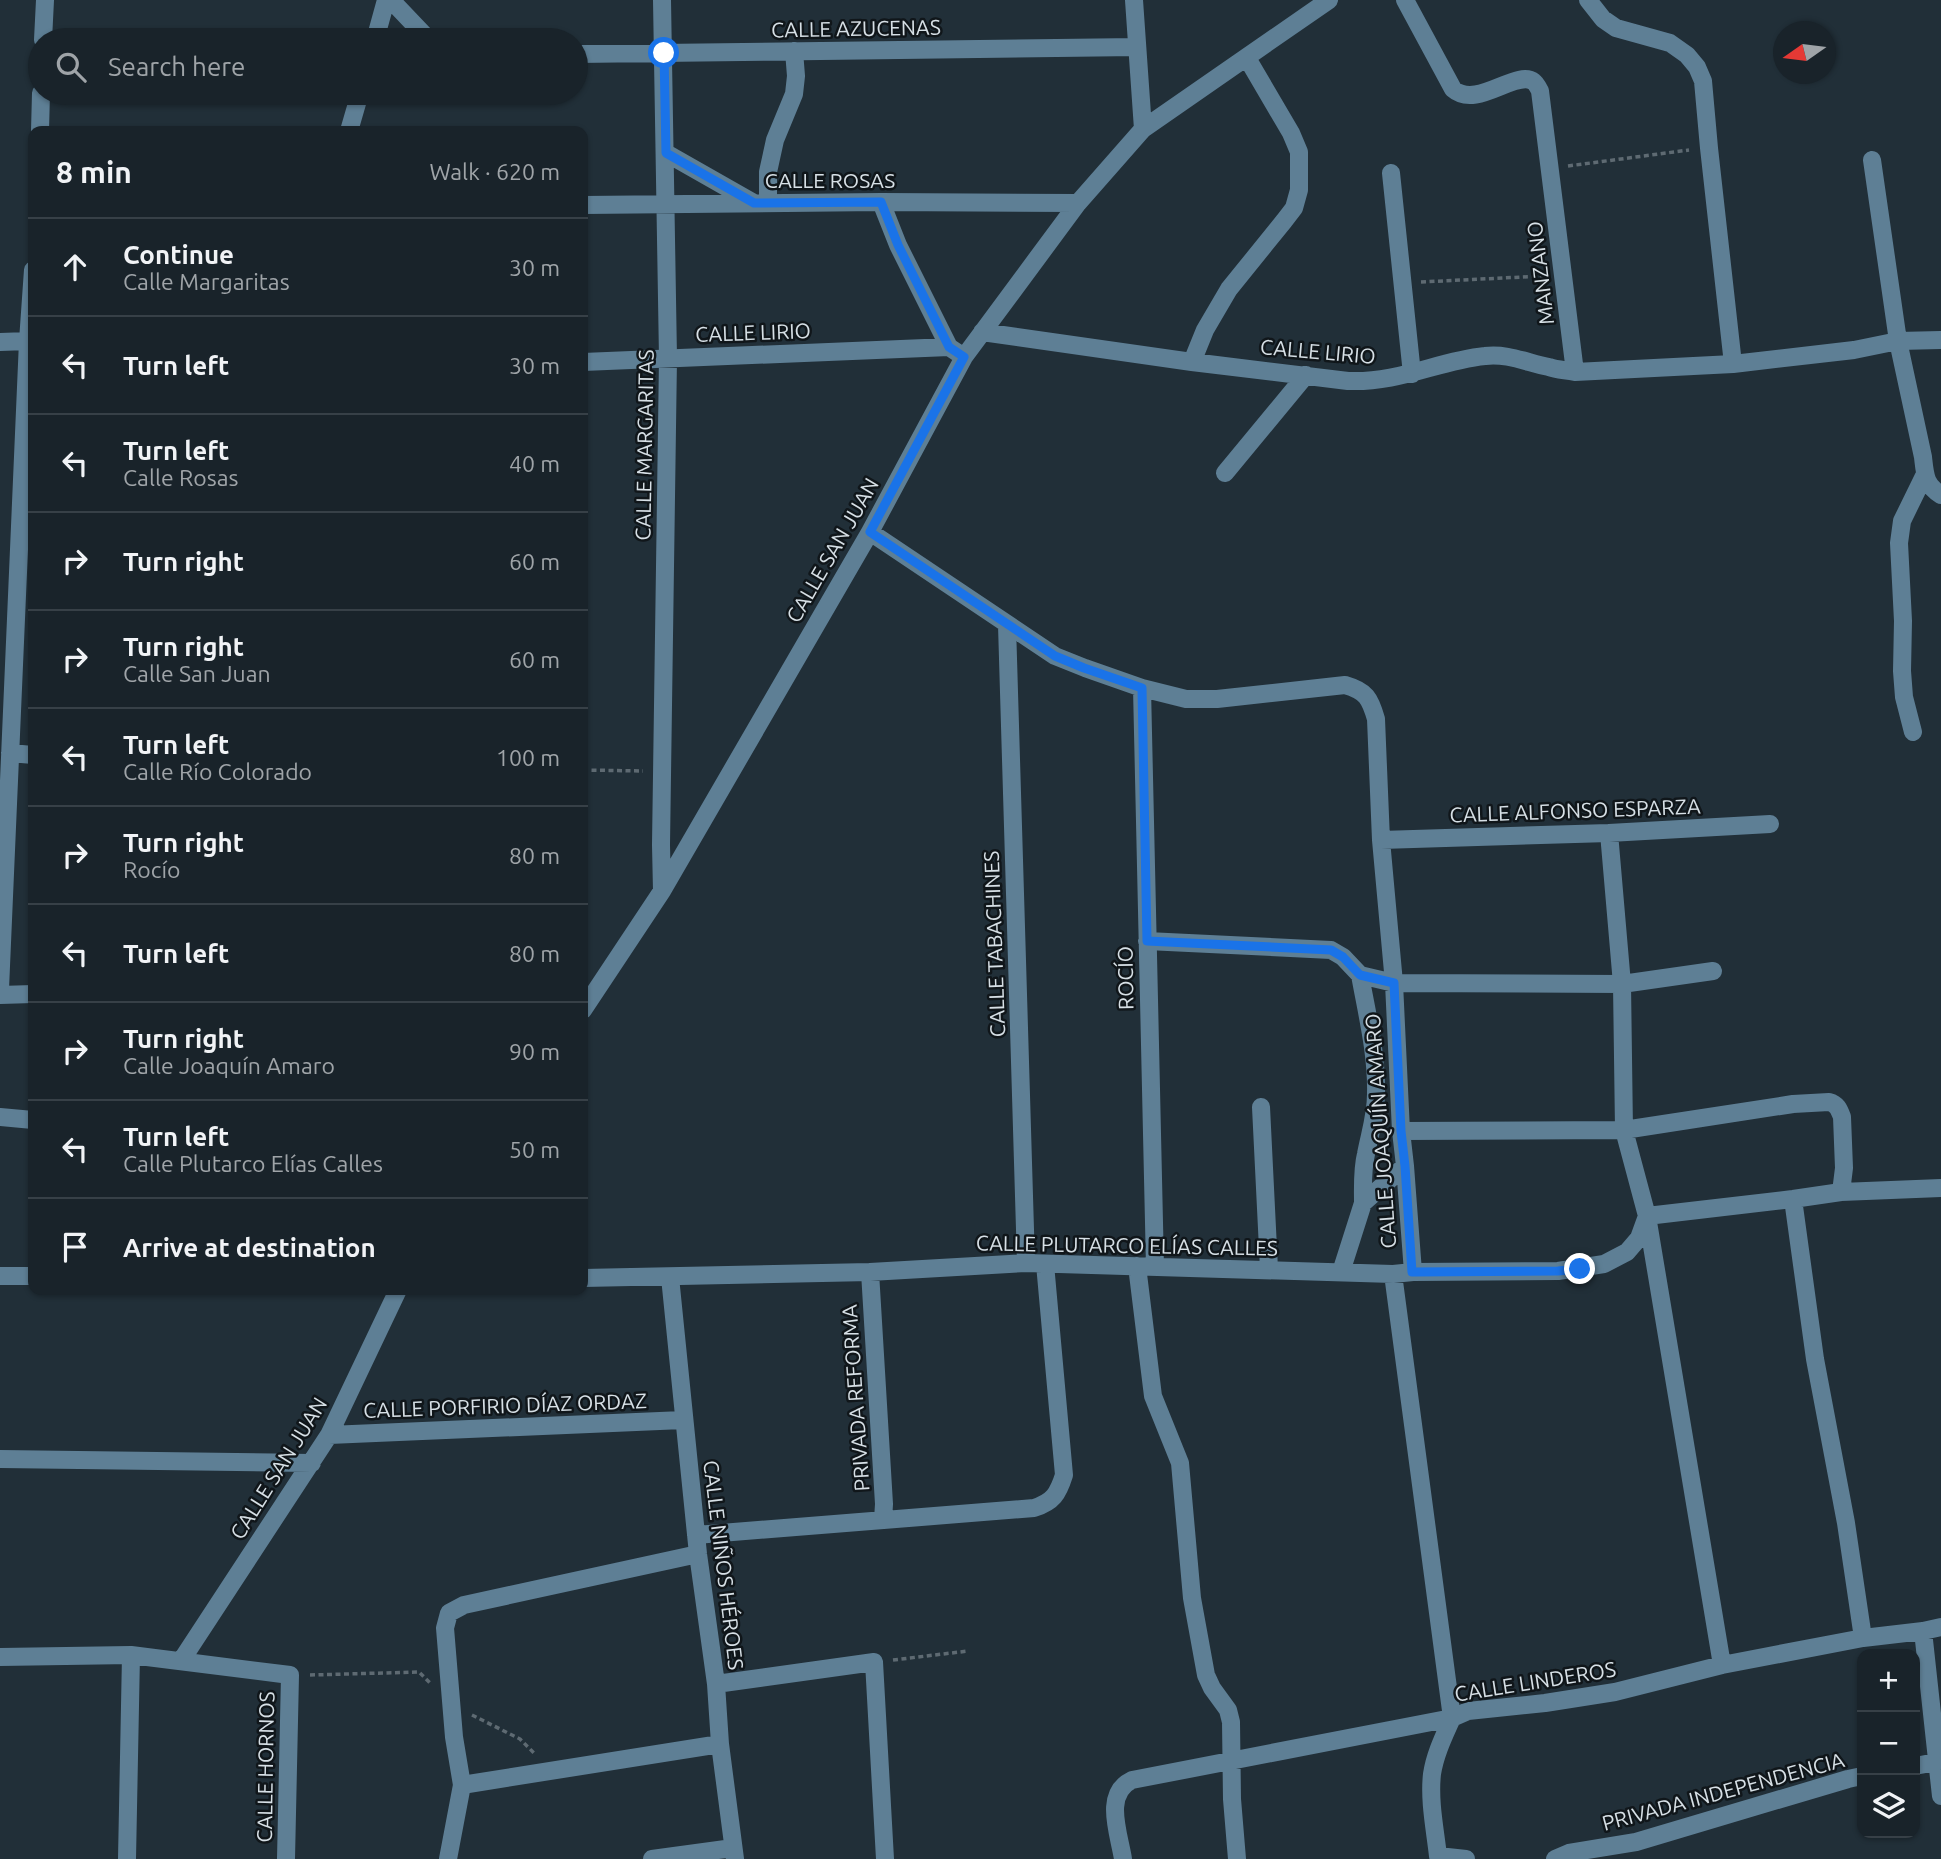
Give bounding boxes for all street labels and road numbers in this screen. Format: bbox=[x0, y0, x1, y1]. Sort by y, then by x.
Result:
street label: CALLE AZUCENAS bbox=[771, 15, 941, 41]
street label: CALLE ROSAS bbox=[765, 168, 895, 192]
street label: MANZANO bbox=[1522, 220, 1558, 326]
street label: CALLE LIRIO bbox=[695, 318, 811, 346]
street label: CALLE LIRIO bbox=[1259, 334, 1377, 368]
street label: CALLE MARGARITAS bbox=[630, 349, 658, 541]
street label: CALLE SAN JUAN bbox=[781, 474, 883, 626]
street label: CALLE ALFONSO ESPARZA bbox=[1449, 794, 1701, 826]
street label: CALLE TABACHINES bbox=[979, 850, 1009, 1038]
street label: ROCÍO bbox=[1112, 946, 1138, 1010]
street label: CALLE JOAQUÍN AMARO bbox=[1360, 1013, 1400, 1249]
street label: CALLE PLUTARCO ELÍAS CALLES bbox=[976, 1230, 1278, 1260]
street label: PRIVADA REFORMA bbox=[836, 1303, 874, 1492]
street label: CALLE PORFIRIO DÍAZ ORDAZ bbox=[363, 1388, 647, 1422]
street label: CALLE SAN JUAN bbox=[225, 1393, 331, 1543]
street label: CALLE NIÑOS HÉROES bbox=[699, 1459, 749, 1671]
street label: CALLE LINDEROS bbox=[1453, 1656, 1617, 1706]
street label: CALLE HORNOS bbox=[252, 1691, 278, 1843]
street label: PRIVADA INDEPENDENCIA bbox=[1599, 1747, 1847, 1835]

